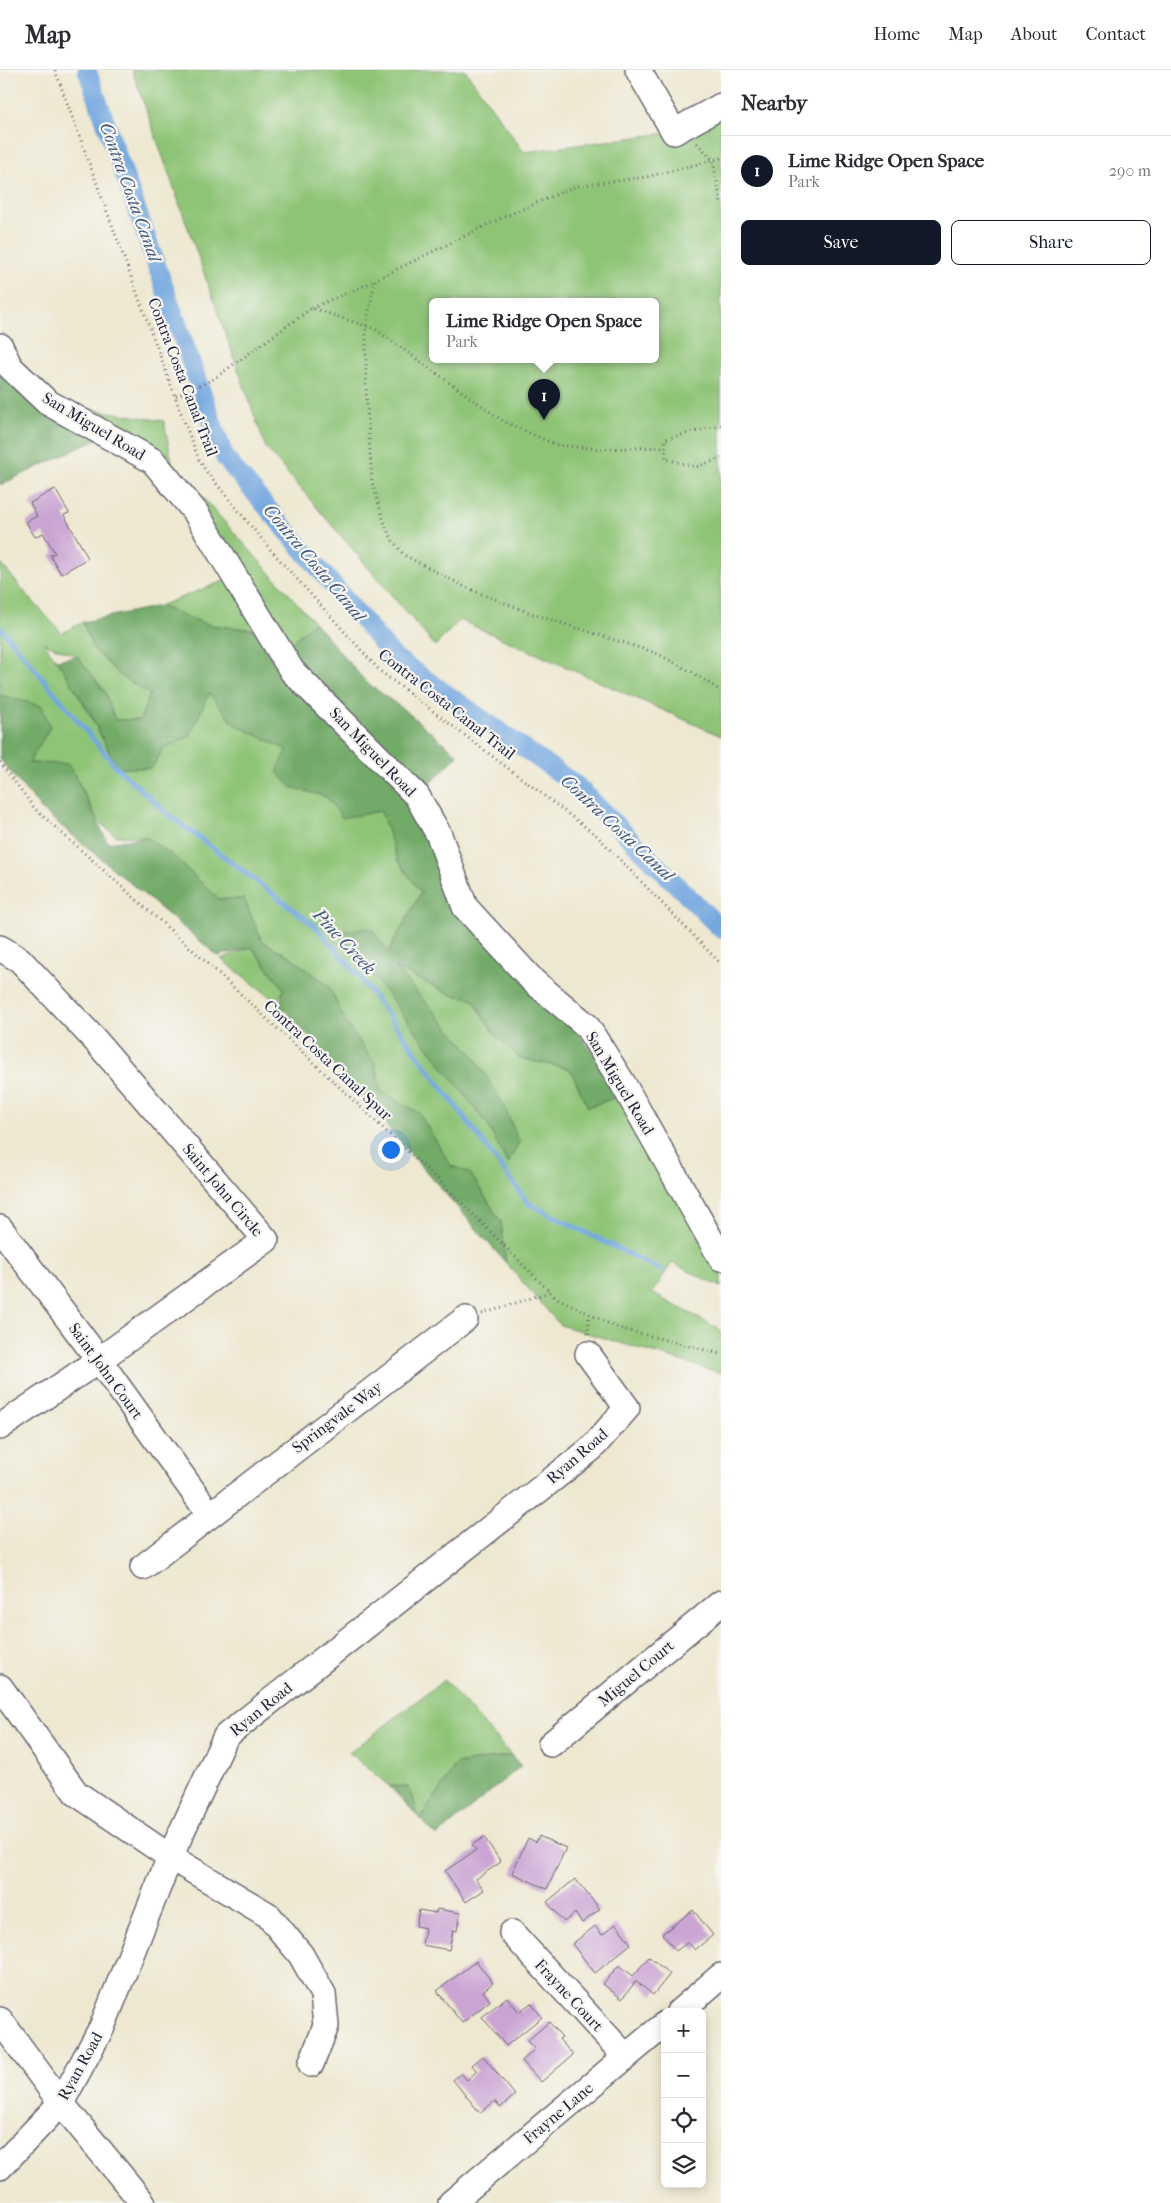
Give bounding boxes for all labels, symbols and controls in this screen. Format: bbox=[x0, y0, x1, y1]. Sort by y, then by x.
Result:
text: Map bbox=[25, 21, 71, 49]
text: Home bbox=[873, 24, 920, 45]
text: Map bbox=[948, 24, 983, 45]
text: About bbox=[1011, 24, 1057, 45]
text: Contact bbox=[1085, 24, 1146, 45]
text: Nearby bbox=[741, 91, 807, 115]
water label: Contra Costa Canal bbox=[95, 120, 166, 267]
text: Lime Ridge Open Space bbox=[788, 150, 984, 172]
text: 1 bbox=[754, 161, 760, 180]
text: 290 m bbox=[1109, 161, 1151, 180]
text: Park bbox=[788, 172, 820, 191]
button: Save bbox=[741, 220, 941, 265]
button: Share bbox=[951, 220, 1151, 265]
street label: Contra Costa Canal Trail bbox=[144, 295, 222, 460]
popup bbox=[429, 298, 659, 363]
text: Lime Ridge Open Space bbox=[446, 310, 642, 332]
text: Park bbox=[446, 332, 478, 351]
pin: 1 bbox=[528, 379, 560, 420]
street label: San Miguel Road bbox=[39, 388, 149, 464]
water label: Contra Costa Canal bbox=[259, 500, 371, 628]
street label: Contra Costa Canal Trail bbox=[375, 645, 520, 764]
street label: San Miguel Road bbox=[326, 703, 421, 801]
water label: Contra Costa Canal bbox=[556, 770, 680, 887]
water label: Pine Creek bbox=[308, 904, 380, 979]
street label: Contra Costa Canal Spur bbox=[260, 996, 396, 1124]
street label: San Miguel Road bbox=[582, 1028, 658, 1138]
your location bbox=[378, 1137, 404, 1163]
street label: Saint John Circle bbox=[179, 1140, 267, 1240]
street label: Saint John Court bbox=[65, 1319, 147, 1423]
street label: Springvale Way bbox=[288, 1377, 386, 1457]
street label: Ryan Road bbox=[542, 1424, 612, 1488]
street label: Miguel Court bbox=[594, 1636, 678, 1710]
street label: Ryan Road bbox=[226, 1678, 296, 1740]
street label: Frayne Court bbox=[531, 1955, 607, 2035]
map controls bbox=[661, 2008, 706, 2188]
button: + bbox=[661, 2008, 706, 2053]
street label: Ryan Road bbox=[53, 2028, 107, 2103]
button: − bbox=[661, 2053, 706, 2098]
street label: Frayne Lane bbox=[519, 2078, 597, 2148]
button: locate bbox=[661, 2098, 706, 2143]
button: layers bbox=[661, 2143, 706, 2188]

